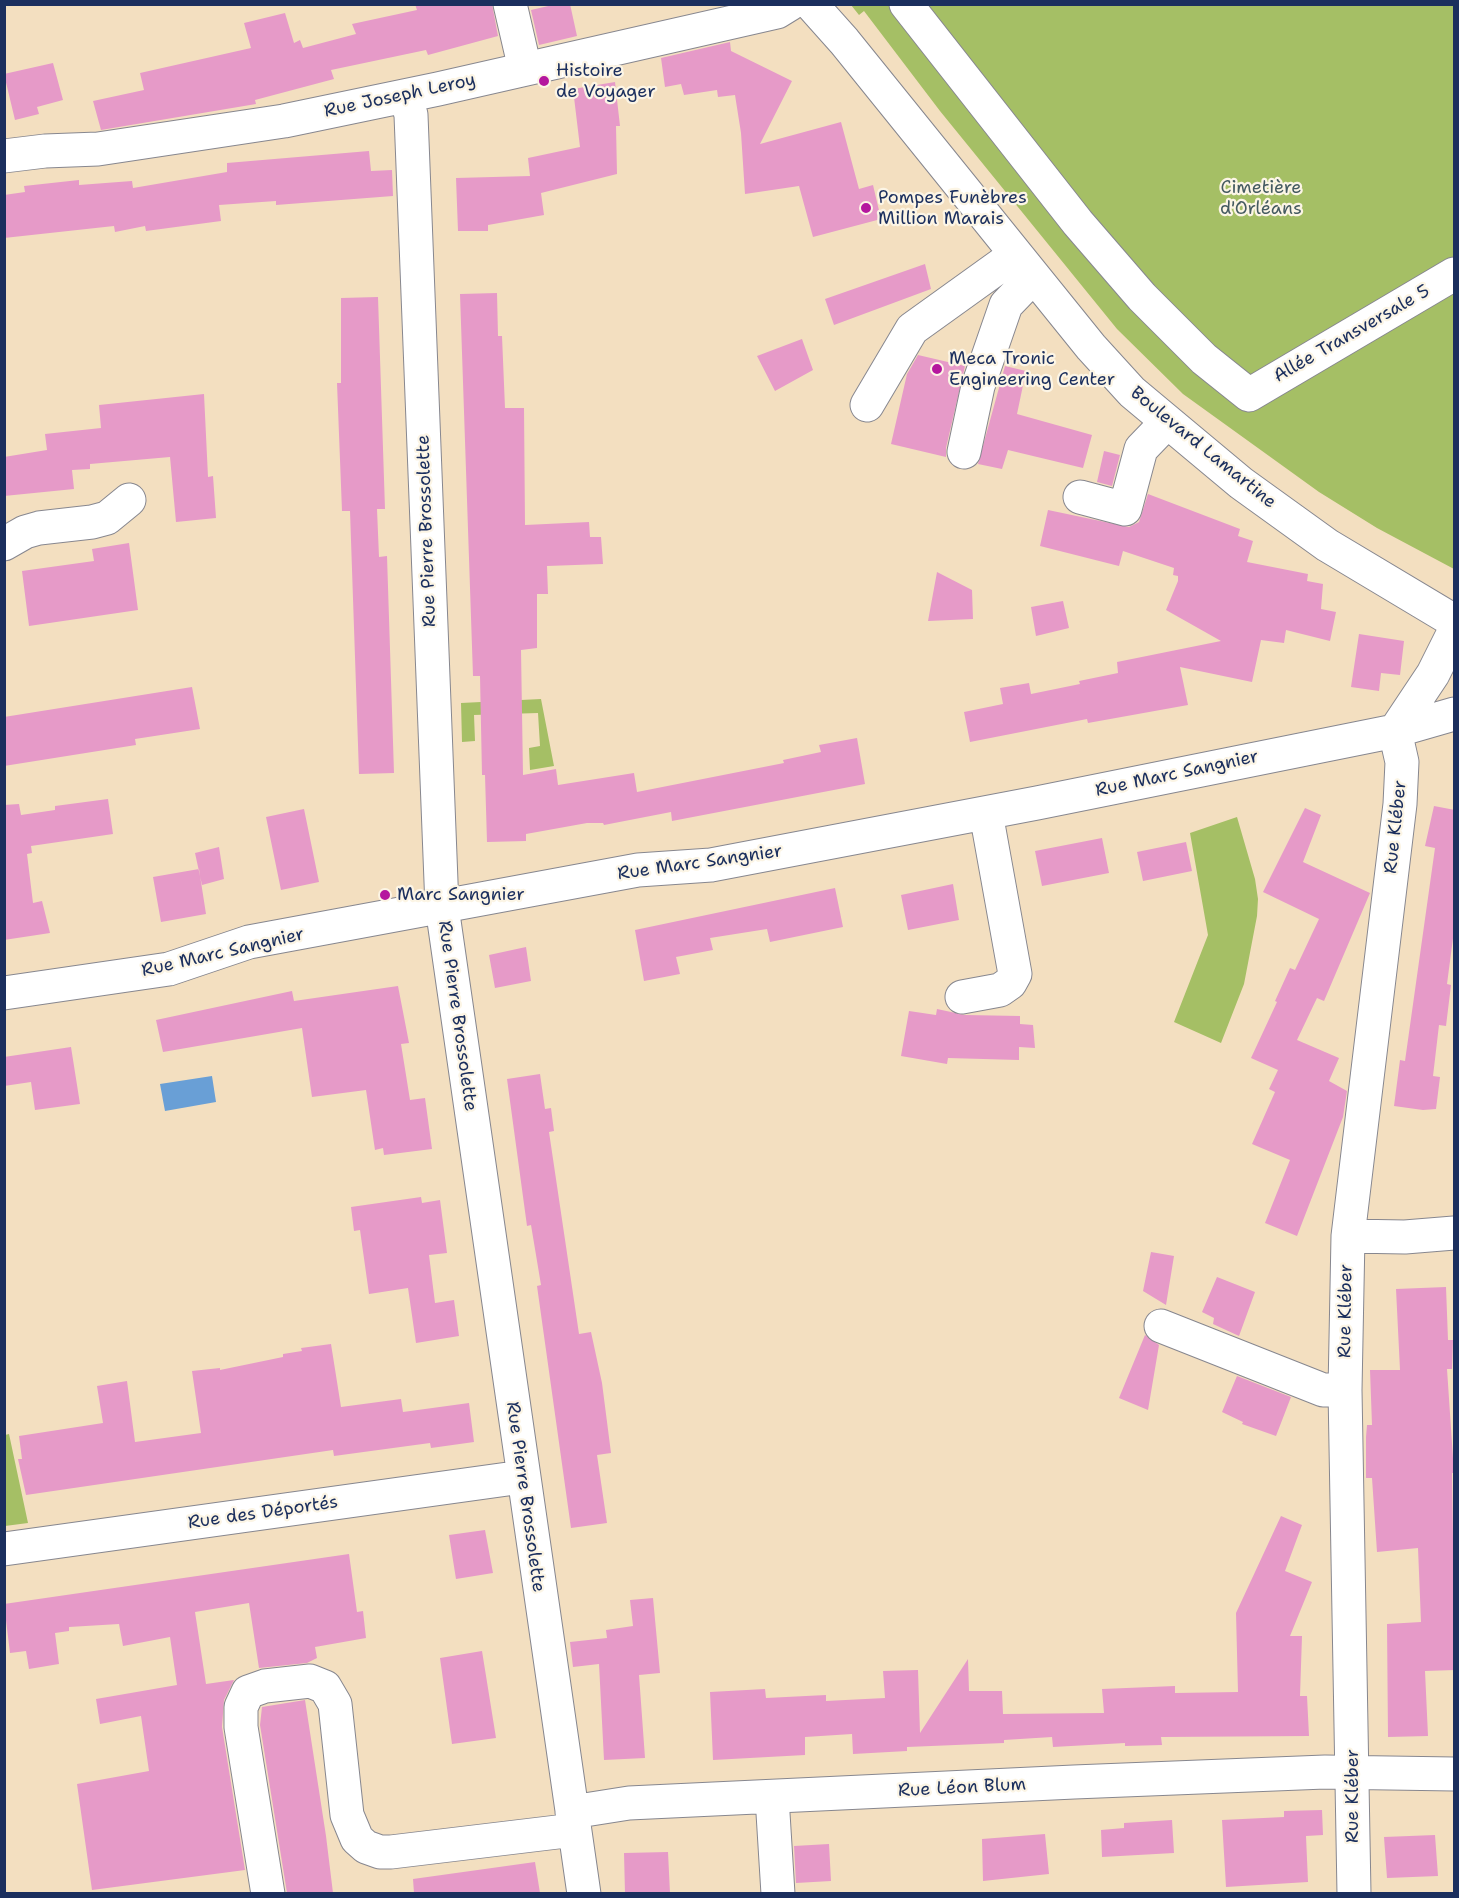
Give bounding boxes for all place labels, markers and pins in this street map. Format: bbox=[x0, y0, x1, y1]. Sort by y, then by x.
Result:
place label: Histoire de Voyager bbox=[556, 60, 656, 103]
marker: Histoire de Voyager bbox=[537, 74, 551, 88]
place label: Pompes Funèbres Million Marais bbox=[878, 187, 1027, 230]
marker: Pompes Funèbres Million Marais bbox=[859, 201, 873, 215]
place label: Meca Tronic Engineering Center bbox=[949, 348, 1115, 391]
marker: Meca Tronic Engineering Center bbox=[930, 362, 944, 376]
place label: Marc Sangnier bbox=[397, 884, 525, 906]
marker: Marc Sangnier bbox=[378, 888, 392, 902]

